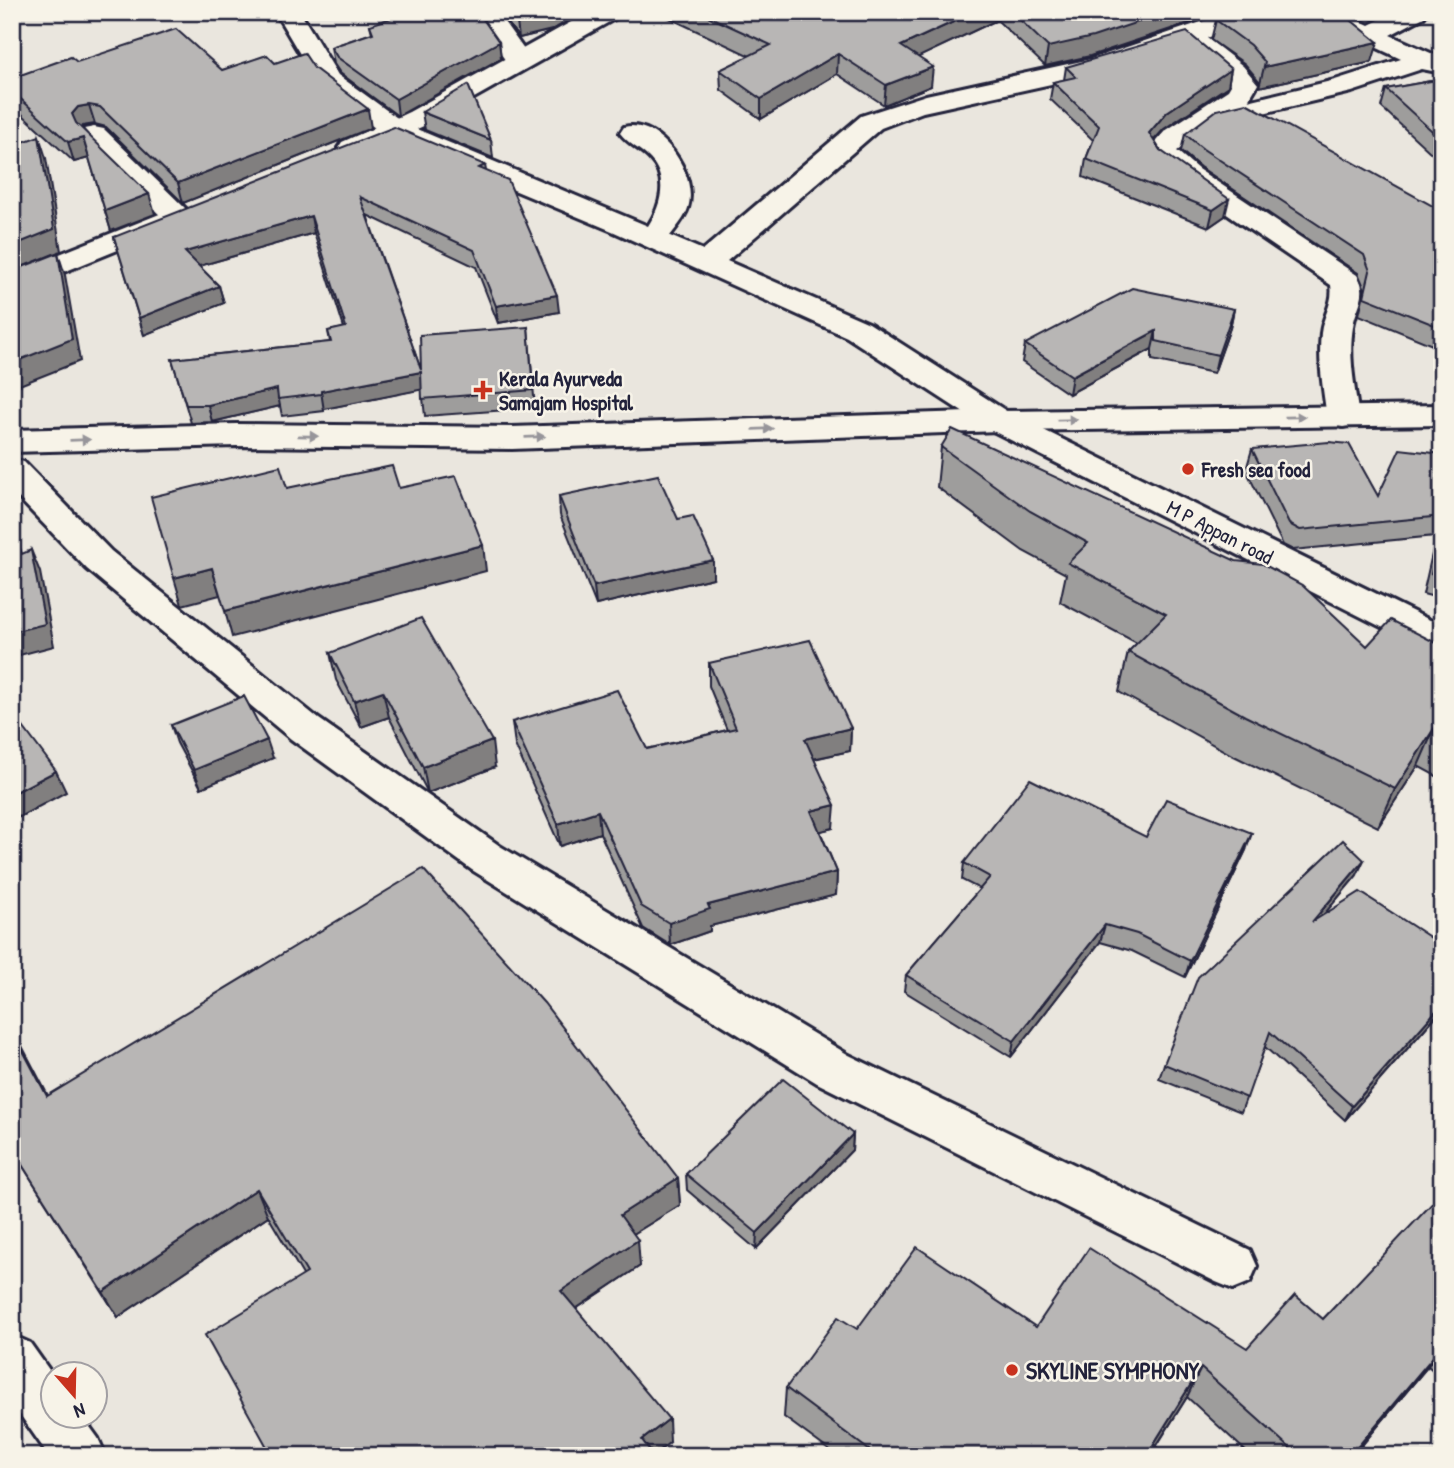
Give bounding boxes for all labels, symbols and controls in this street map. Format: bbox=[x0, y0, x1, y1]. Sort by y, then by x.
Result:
place label: Kerala Ayurveda Samajam Hospital bbox=[499, 364, 633, 418]
marker: Kerala Ayurveda Samajam Hospital bbox=[473, 380, 493, 400]
one-way arrow bbox=[1284, 411, 1306, 423]
one-way arrow bbox=[1057, 415, 1079, 426]
one-way arrow bbox=[752, 424, 774, 435]
one-way arrow bbox=[297, 430, 319, 442]
one-way arrow bbox=[525, 432, 547, 443]
one-way arrow bbox=[70, 434, 92, 445]
place label: Fresh sea food bbox=[1201, 455, 1311, 484]
marker: Fresh sea food bbox=[1180, 461, 1196, 477]
street label: M P Appan road bbox=[1162, 493, 1278, 571]
place label: SKYLINE SYMPHONY bbox=[1026, 1354, 1199, 1386]
north arrow bbox=[38, 1360, 108, 1430]
marker: SKYLINE SYMPHONY bbox=[1004, 1362, 1020, 1378]
text: N bbox=[71, 1397, 89, 1425]

